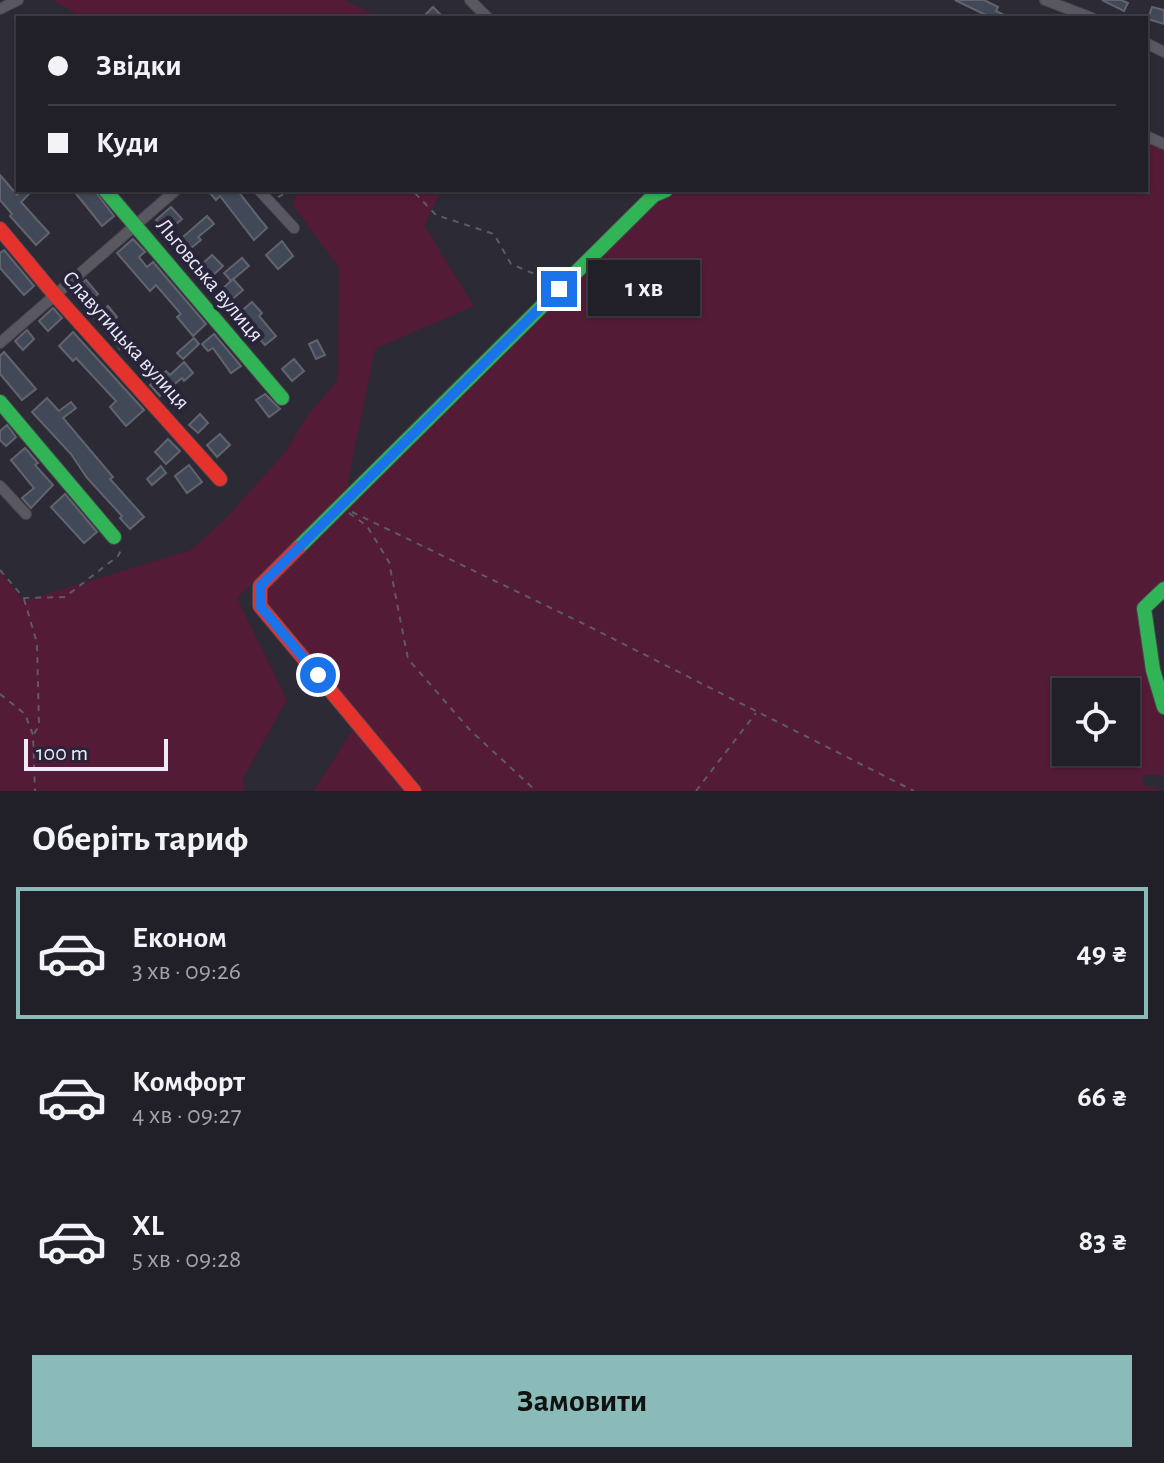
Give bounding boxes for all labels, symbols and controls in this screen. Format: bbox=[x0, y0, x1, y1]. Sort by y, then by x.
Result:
text: Звідки bbox=[96, 51, 182, 81]
text: Куди bbox=[96, 128, 159, 158]
street label: Льговська вулиця bbox=[152, 214, 268, 346]
callout: 1 хв bbox=[587, 261, 699, 317]
street label: Славутицька вулиця bbox=[58, 266, 194, 414]
route end bbox=[541, 271, 577, 307]
text: 1 хв bbox=[625, 275, 663, 301]
route start bbox=[300, 657, 336, 693]
map controls bbox=[1052, 678, 1140, 766]
button: locate bbox=[1052, 678, 1140, 766]
scale bar bbox=[24, 735, 168, 771]
text: 100 m bbox=[36, 742, 88, 764]
text: Оберіть тариф bbox=[32, 821, 248, 857]
icon: car bbox=[36, 917, 108, 989]
text: Економ bbox=[132, 923, 227, 953]
text: 49 ₴ bbox=[1077, 938, 1128, 968]
text: 3 хв · 09:26 bbox=[132, 958, 241, 984]
icon: car bbox=[36, 1061, 108, 1133]
text: Комфорт bbox=[132, 1067, 245, 1097]
text: 66 ₴ bbox=[1077, 1082, 1128, 1112]
text: 4 хв · 09:27 bbox=[132, 1102, 242, 1128]
icon: car bbox=[36, 1205, 108, 1277]
text: XL bbox=[132, 1211, 164, 1241]
text: 83 ₴ bbox=[1078, 1226, 1128, 1256]
text: 5 хв · 09:28 bbox=[132, 1246, 241, 1272]
button: Замовити bbox=[32, 1355, 1132, 1447]

